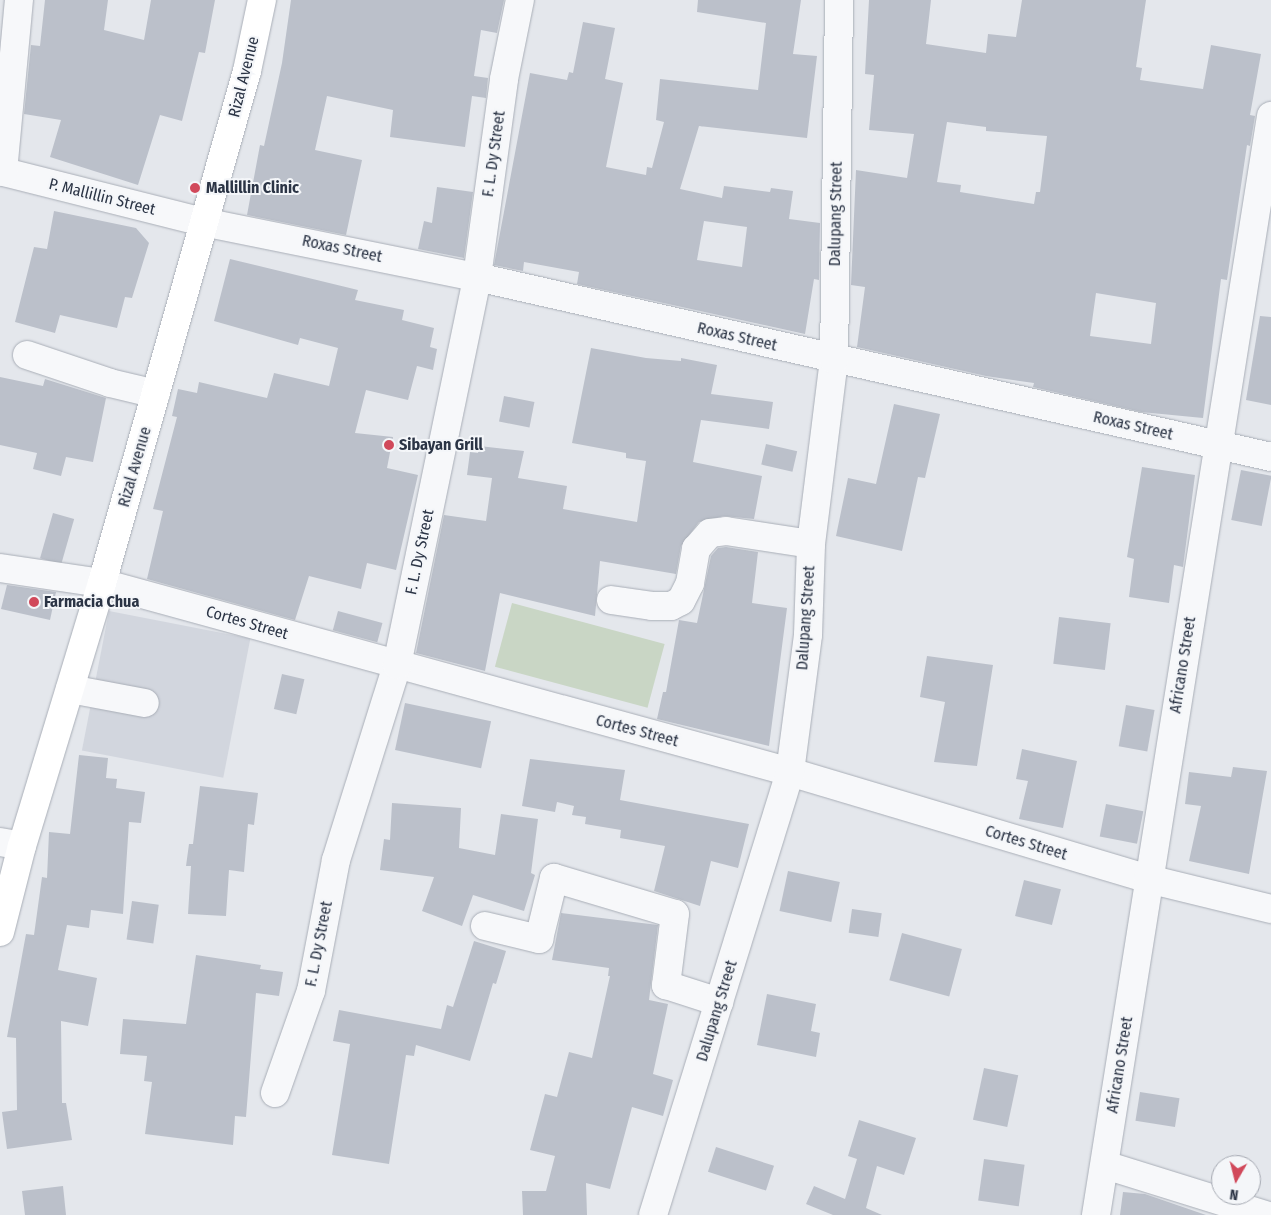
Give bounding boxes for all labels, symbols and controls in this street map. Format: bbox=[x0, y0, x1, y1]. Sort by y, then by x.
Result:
street label: Rizal Avenue bbox=[225, 35, 263, 119]
street label: F. L. Dy Street bbox=[478, 110, 510, 198]
street label: Dalupang Street bbox=[825, 162, 847, 266]
street label: P. Mallillin Street bbox=[47, 174, 157, 220]
place label: Mallillin Clinic bbox=[206, 178, 299, 198]
marker: Mallillin Clinic bbox=[188, 181, 202, 195]
street label: Roxas Street bbox=[300, 231, 384, 267]
street label: Roxas Street bbox=[695, 319, 779, 355]
street label: Roxas Street bbox=[1091, 408, 1175, 444]
street label: Rizal Avenue bbox=[114, 425, 156, 509]
place label: Sibayan Grill bbox=[399, 435, 483, 455]
marker: Sibayan Grill bbox=[383, 439, 395, 451]
street label: F. L. Dy Street bbox=[402, 508, 438, 596]
street label: Dalupang Street bbox=[793, 565, 819, 671]
place label: Farmacia Chua bbox=[44, 592, 139, 612]
marker: Farmacia Chua bbox=[28, 596, 40, 608]
street label: Cortes Street bbox=[204, 602, 290, 644]
street label: Africano Street bbox=[1166, 615, 1200, 715]
street label: Cortes Street bbox=[594, 711, 680, 751]
street label: Cortes Street bbox=[983, 821, 1069, 865]
street label: F. L. Dy Street bbox=[301, 900, 337, 988]
street label: Dalupang Street bbox=[693, 958, 741, 1064]
street label: Africano Street bbox=[1103, 1015, 1137, 1115]
north arrow bbox=[1211, 1155, 1261, 1205]
text: N bbox=[1229, 1185, 1239, 1203]

